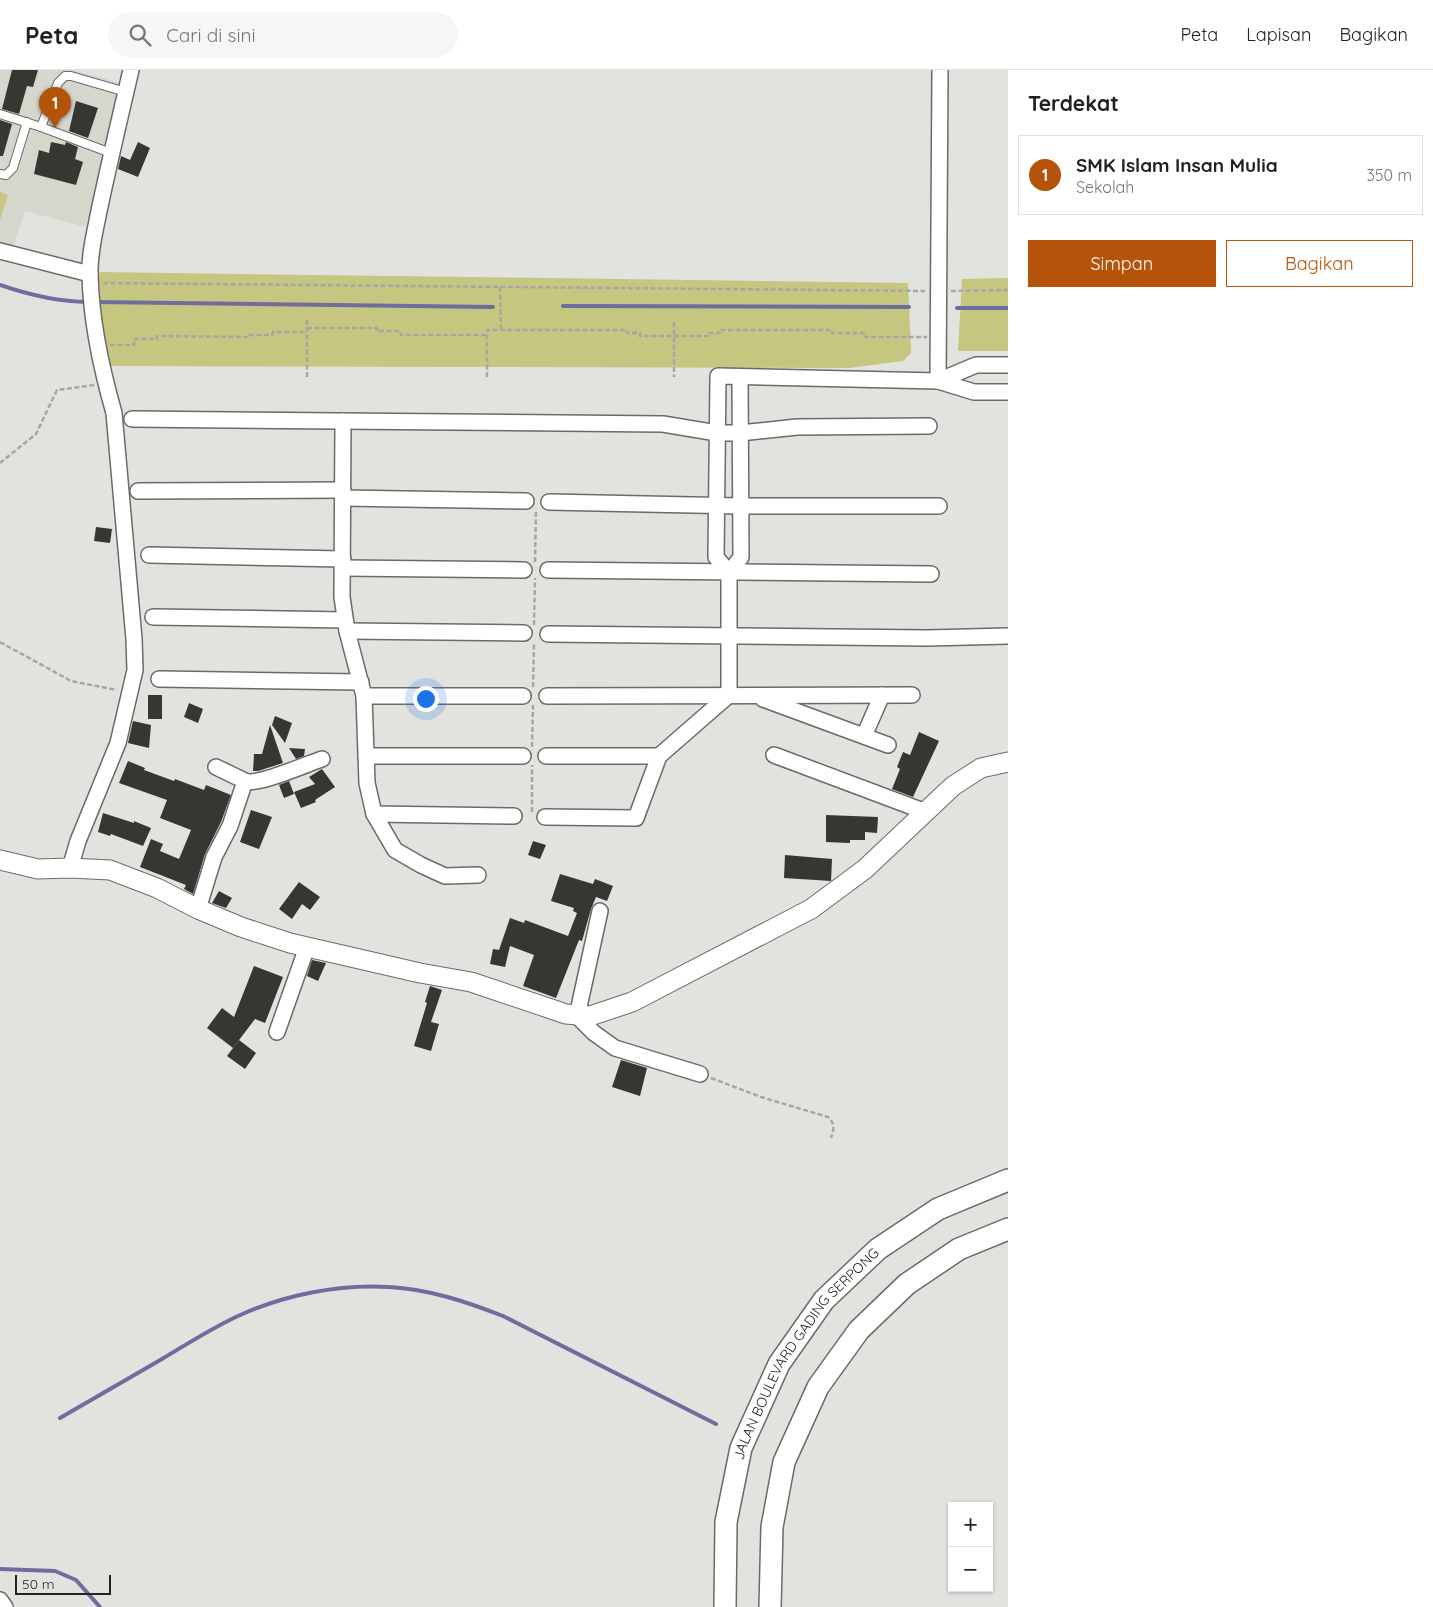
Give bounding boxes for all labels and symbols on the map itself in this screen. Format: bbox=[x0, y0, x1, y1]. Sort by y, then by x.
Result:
pin: 1 bbox=[39, 87, 71, 128]
your location bbox=[413, 686, 439, 712]
street label: JALAN BOULEVARD GADING SERPONG bbox=[730, 1244, 883, 1461]
scale bar bbox=[15, 1572, 111, 1595]

